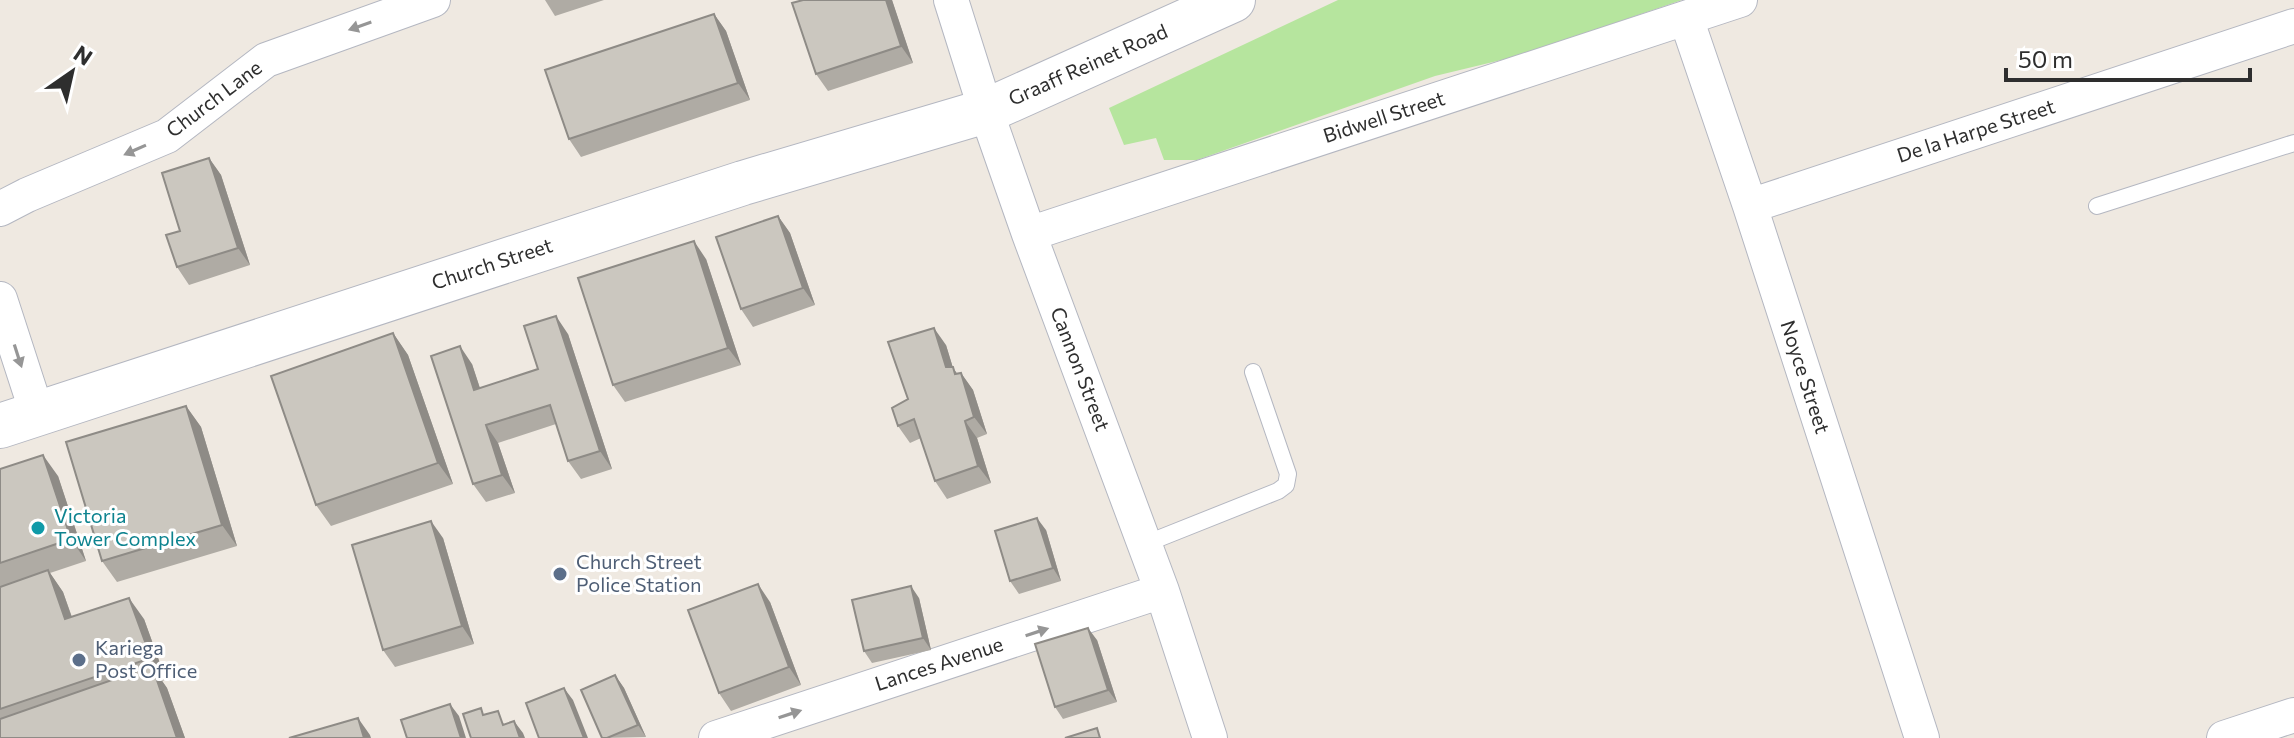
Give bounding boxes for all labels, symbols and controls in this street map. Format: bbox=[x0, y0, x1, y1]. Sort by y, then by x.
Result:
street label: Graaff Reinet Road bbox=[1004, 18, 1171, 110]
one-way arrow bbox=[347, 21, 371, 33]
north arrow bbox=[32, 32, 112, 112]
scale bar bbox=[2006, 32, 2250, 82]
text: N bbox=[69, 39, 98, 71]
text: 50 m bbox=[2018, 44, 2073, 73]
street label: Church Lane bbox=[161, 55, 266, 142]
street label: Bidwell Street bbox=[1320, 85, 1447, 147]
street label: De la Harpe Street bbox=[1894, 93, 2058, 167]
one-way arrow bbox=[123, 144, 146, 157]
street label: Church Street bbox=[428, 232, 555, 294]
street label: Cannon Street bbox=[1046, 303, 1116, 434]
street label: Noyce Street bbox=[1776, 317, 1836, 436]
one-way arrow bbox=[13, 344, 25, 368]
place label: Victoria Tower Complex bbox=[54, 503, 196, 550]
marker: Victoria Tower Complex bbox=[29, 519, 47, 537]
place label: Church Street Police Station bbox=[576, 549, 702, 596]
marker: Church Street Police Station bbox=[551, 565, 569, 583]
one-way arrow bbox=[1025, 626, 1049, 638]
street label: Lances Avenue bbox=[872, 631, 1006, 695]
place label: Kariega Post Office bbox=[95, 635, 197, 682]
marker: Kariega Post Office bbox=[70, 651, 88, 669]
one-way arrow bbox=[778, 707, 802, 719]

